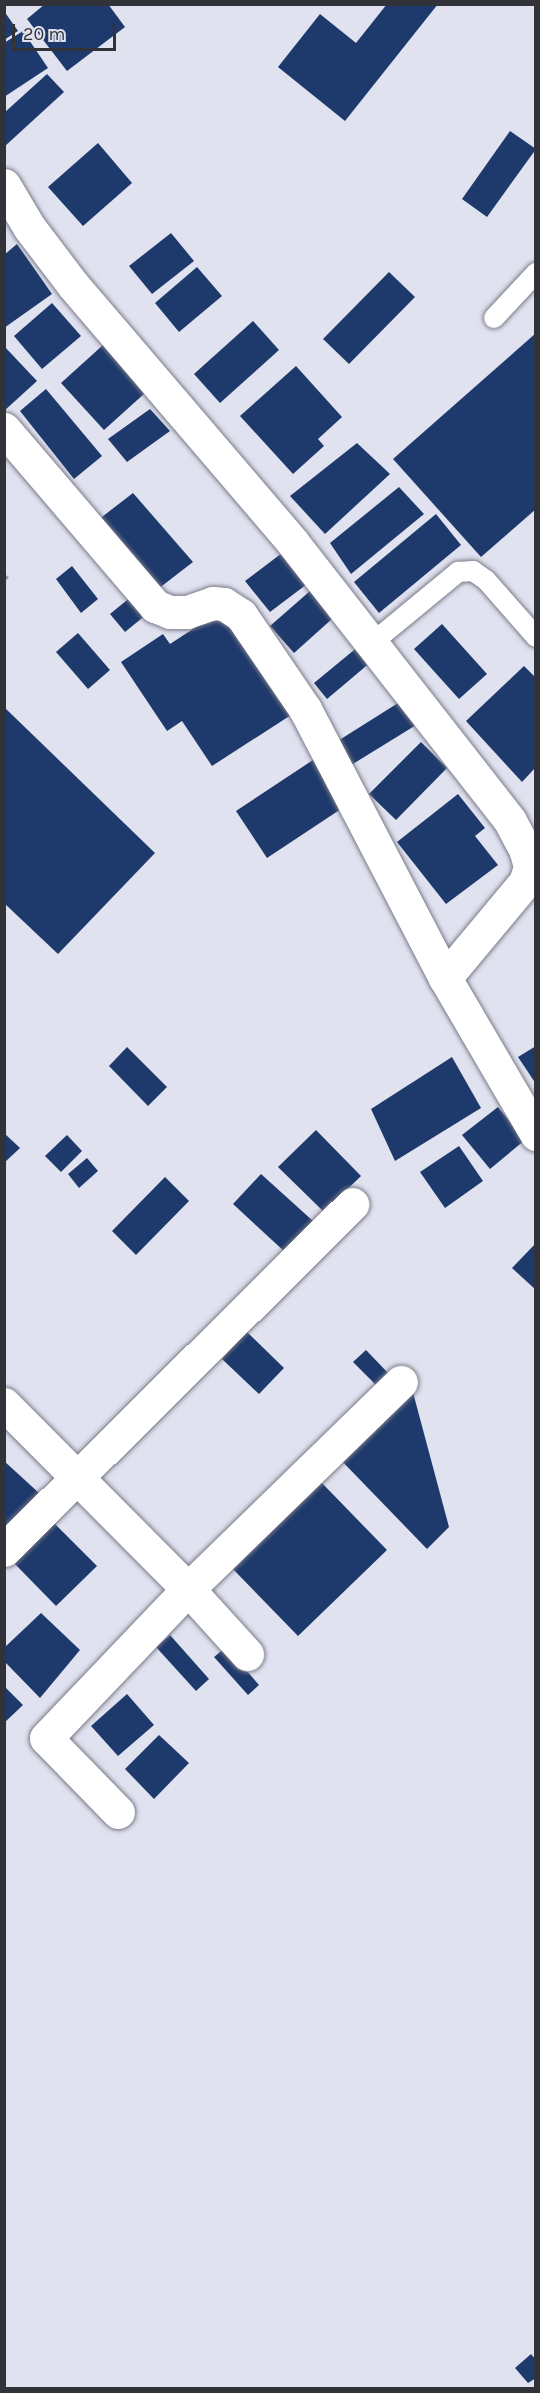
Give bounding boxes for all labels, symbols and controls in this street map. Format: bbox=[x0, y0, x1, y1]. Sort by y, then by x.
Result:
scale bar bbox=[15, 12, 118, 50]
text: 20 m bbox=[23, 23, 65, 45]

